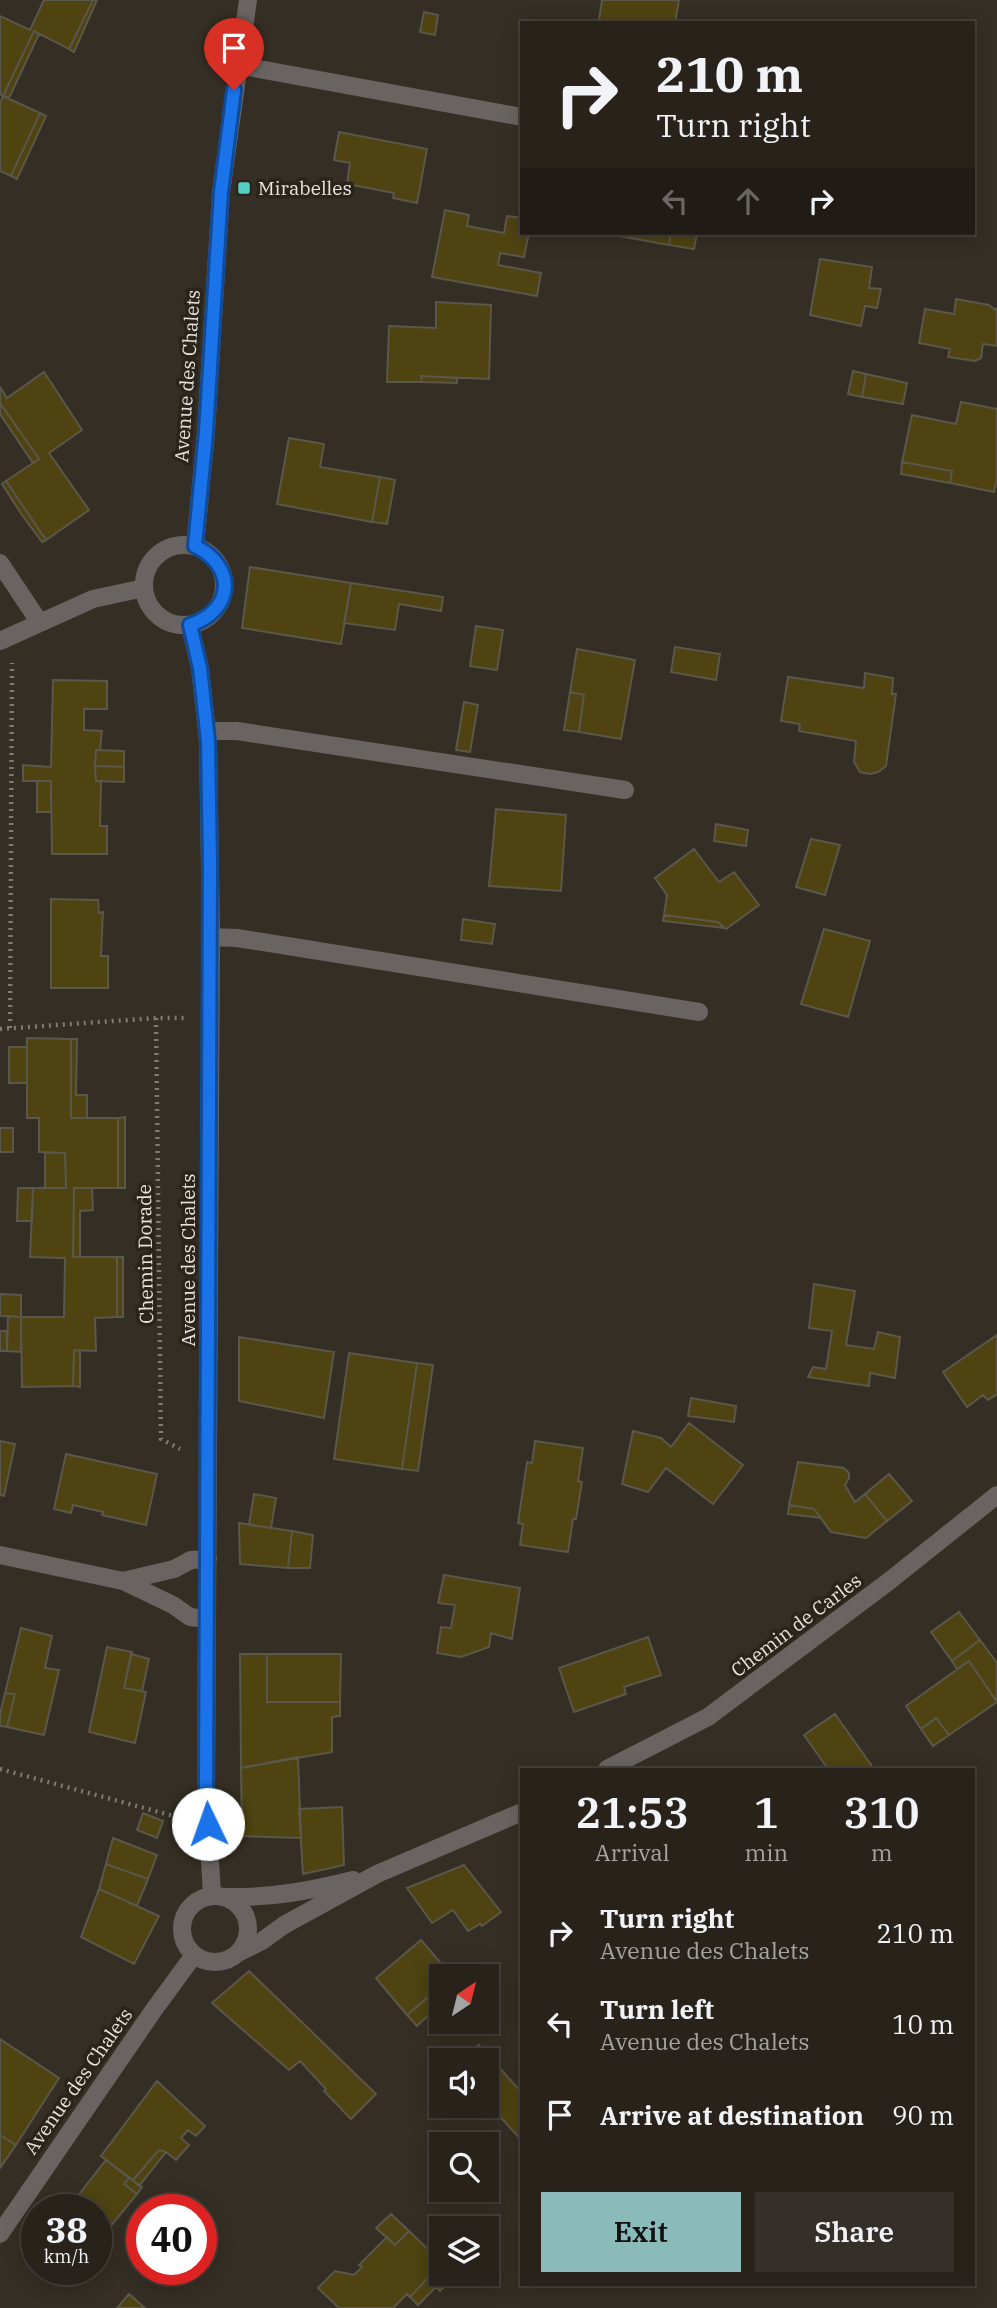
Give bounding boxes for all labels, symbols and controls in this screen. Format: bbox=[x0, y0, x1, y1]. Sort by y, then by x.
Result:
pin bbox=[204, 18, 264, 90]
icon: arrive bbox=[215, 29, 253, 67]
text: 210 m bbox=[656, 42, 803, 105]
icon: right bbox=[541, 49, 632, 140]
text: Turn right bbox=[656, 104, 811, 146]
place label: Mirabelles bbox=[258, 176, 352, 200]
marker: Mirabelles bbox=[236, 180, 252, 196]
icon: left bbox=[656, 182, 694, 220]
icon: ahead bbox=[729, 182, 767, 220]
icon: right bbox=[802, 182, 840, 220]
street label: Avenue des Chalets bbox=[169, 289, 205, 463]
street label: Avenue des Chalets bbox=[176, 1173, 200, 1347]
street label: Chemin Dorade bbox=[132, 1184, 158, 1324]
street label: Chemin de Carles bbox=[726, 1568, 866, 1682]
text: 21:53 bbox=[576, 1785, 689, 1840]
text: 1 bbox=[754, 1785, 779, 1840]
text: 310 bbox=[844, 1785, 919, 1840]
position arrow bbox=[171, 1787, 245, 1861]
text: Arrival bbox=[595, 1837, 670, 1867]
text: min bbox=[744, 1837, 788, 1867]
text: m bbox=[871, 1837, 893, 1867]
text: Turn right bbox=[600, 1901, 734, 1935]
icon: right bbox=[541, 1914, 579, 1952]
text: 210 m bbox=[876, 1916, 954, 1950]
text: Avenue des Chalets bbox=[600, 1935, 809, 1965]
north arrow bbox=[429, 1964, 499, 2034]
map controls bbox=[429, 1964, 499, 2286]
text: Turn left bbox=[600, 1992, 714, 2026]
street label: Avenue des Chalets bbox=[19, 2003, 137, 2159]
icon: left bbox=[541, 2005, 579, 2043]
text: 10 m bbox=[892, 2007, 954, 2041]
text: Avenue des Chalets bbox=[600, 2026, 809, 2056]
button: sound bbox=[429, 2048, 499, 2118]
icon: arrive bbox=[541, 2096, 579, 2134]
text: Arrive at destination bbox=[600, 2098, 864, 2132]
text: 90 m bbox=[892, 2098, 954, 2132]
button: search bbox=[429, 2132, 499, 2202]
button: Exit bbox=[541, 2192, 741, 2272]
button: Share bbox=[755, 2192, 954, 2272]
speed limit sign: 40 bbox=[126, 2194, 217, 2285]
text: 38 bbox=[45, 2207, 88, 2253]
button: layers bbox=[429, 2216, 499, 2286]
text: km/h bbox=[44, 2245, 89, 2268]

